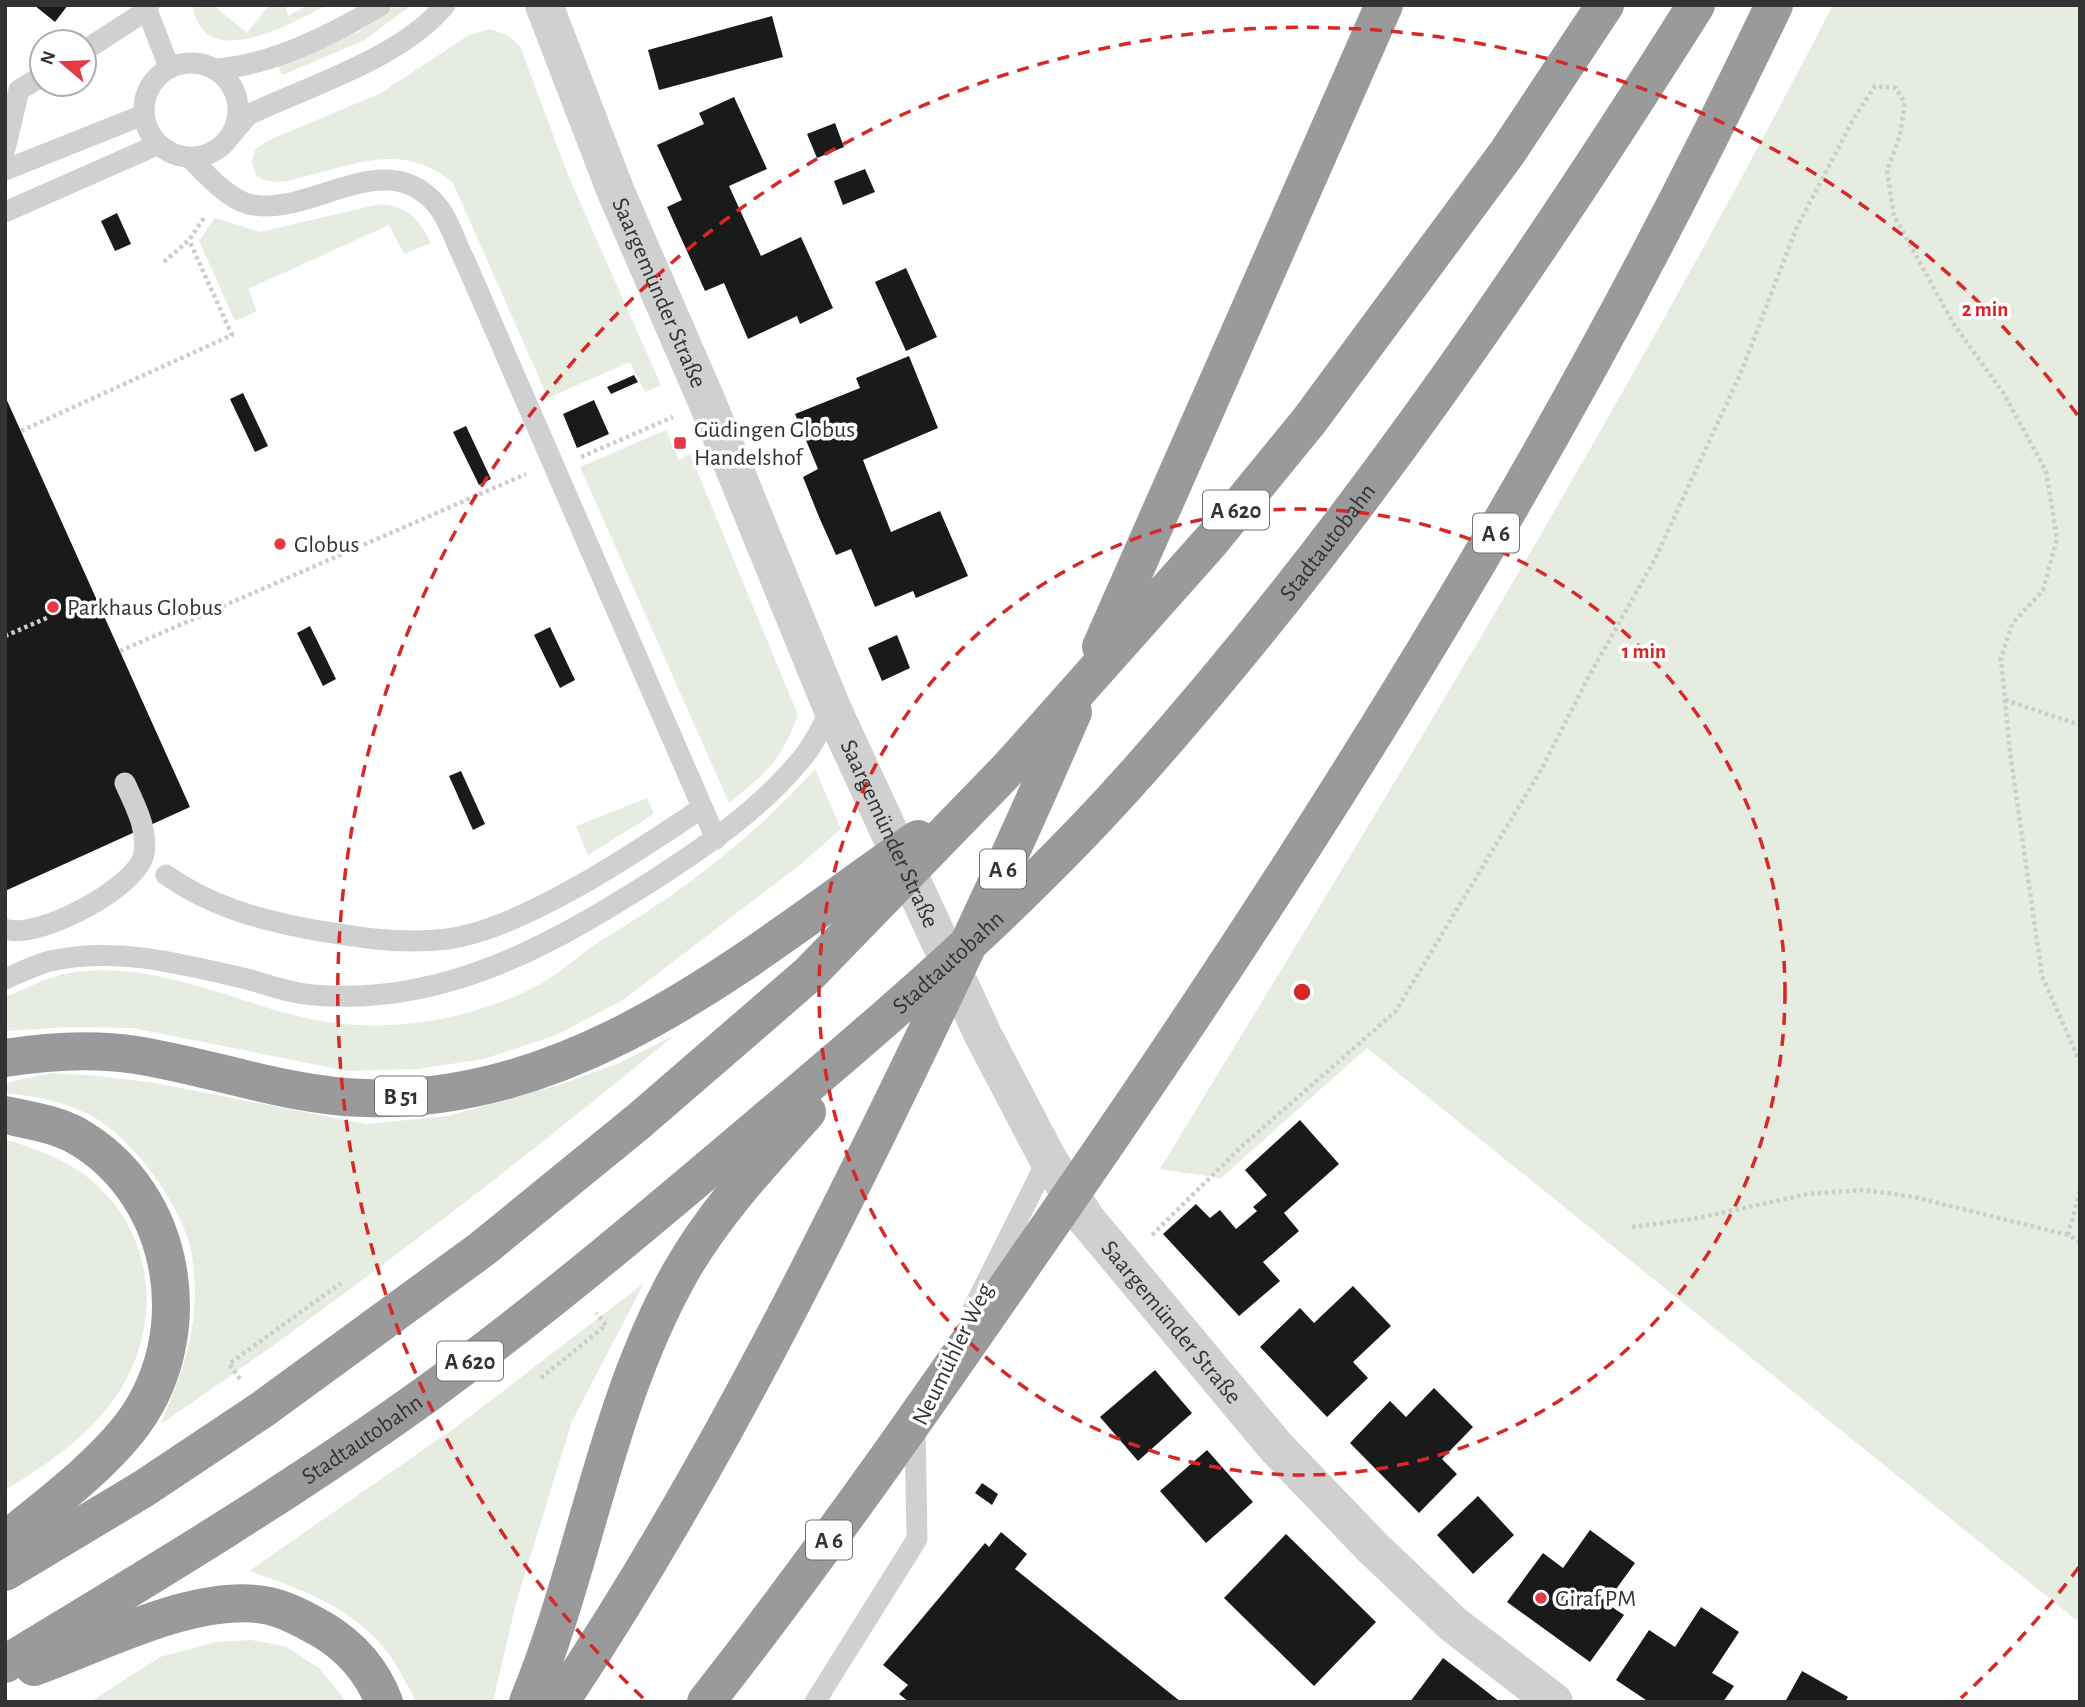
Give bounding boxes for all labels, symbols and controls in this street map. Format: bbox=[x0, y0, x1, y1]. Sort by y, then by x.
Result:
north arrow bbox=[28, 28, 98, 98]
text: N bbox=[37, 49, 59, 67]
street label: Saargemünder Straße bbox=[607, 195, 710, 391]
text: 2 min bbox=[1962, 299, 2008, 320]
place label: Güdingen Globus Handelshof bbox=[694, 418, 855, 470]
marker: Güdingen Globus Handelshof bbox=[672, 435, 688, 451]
street label: Stadtautobahn bbox=[1276, 479, 1380, 606]
road number: A 620 bbox=[1203, 490, 1269, 530]
road number: A 6 bbox=[1473, 513, 1519, 552]
place label: Globus bbox=[294, 533, 359, 557]
marker: Globus bbox=[272, 536, 288, 552]
place label: Parkhaus Globus bbox=[67, 596, 222, 620]
marker: Parkhaus Globus bbox=[45, 599, 61, 615]
text: 1 min bbox=[1622, 641, 1666, 662]
street label: Saargemünder Straße bbox=[835, 736, 943, 932]
road number: A 6 bbox=[980, 849, 1026, 888]
street label: Stadtautobahn bbox=[888, 906, 1009, 1019]
centre of rings bbox=[1290, 980, 1314, 1004]
road number: B 51 bbox=[375, 1077, 427, 1116]
street label: Saargemünder Straße bbox=[1096, 1236, 1246, 1409]
street label: Neumühler Weg bbox=[908, 1279, 998, 1429]
road number: A 620 bbox=[437, 1342, 503, 1380]
street label: Stadtautobahn bbox=[298, 1390, 427, 1489]
road number: A 6 bbox=[806, 1520, 852, 1560]
place label: Giraf PM bbox=[1555, 1587, 1636, 1611]
marker: Giraf PM bbox=[1533, 1590, 1549, 1606]

